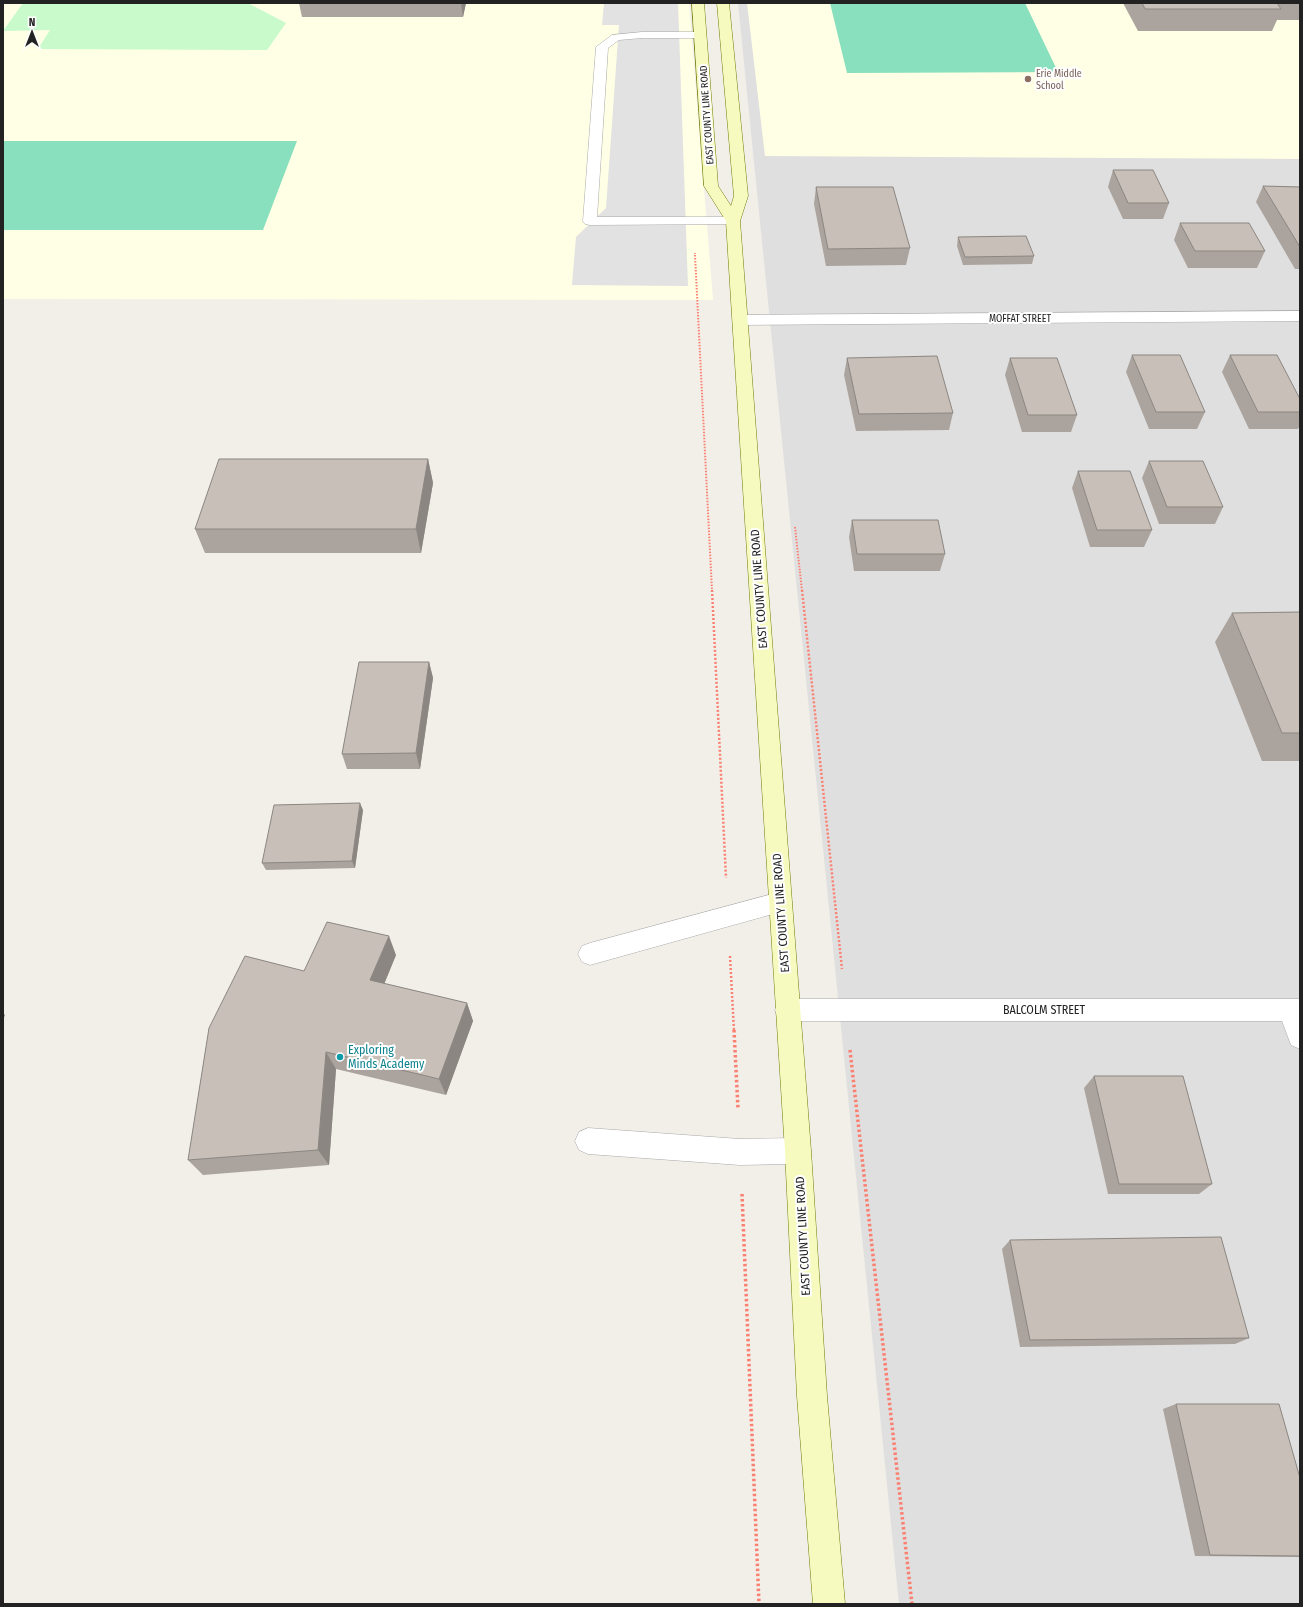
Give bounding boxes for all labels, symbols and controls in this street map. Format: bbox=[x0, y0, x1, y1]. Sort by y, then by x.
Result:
north arrow bbox=[12, 12, 52, 52]
text: N bbox=[29, 16, 35, 29]
street label: EAST COUNTY LINE ROAD bbox=[698, 65, 716, 165]
place label: Erie Middle School bbox=[1036, 68, 1082, 92]
marker: Erie Middle School bbox=[1023, 74, 1033, 84]
street label: MOFFAT STREET bbox=[989, 313, 1051, 325]
street label: EAST COUNTY LINE ROAD bbox=[748, 529, 770, 649]
street label: EAST COUNTY LINE ROAD bbox=[770, 853, 792, 973]
street label: BALCOLM STREET bbox=[1003, 1003, 1086, 1017]
place label: Exploring Minds Academy bbox=[348, 1043, 425, 1071]
marker: Exploring Minds Academy bbox=[335, 1052, 345, 1062]
street label: EAST COUNTY LINE ROAD bbox=[793, 1176, 813, 1296]

